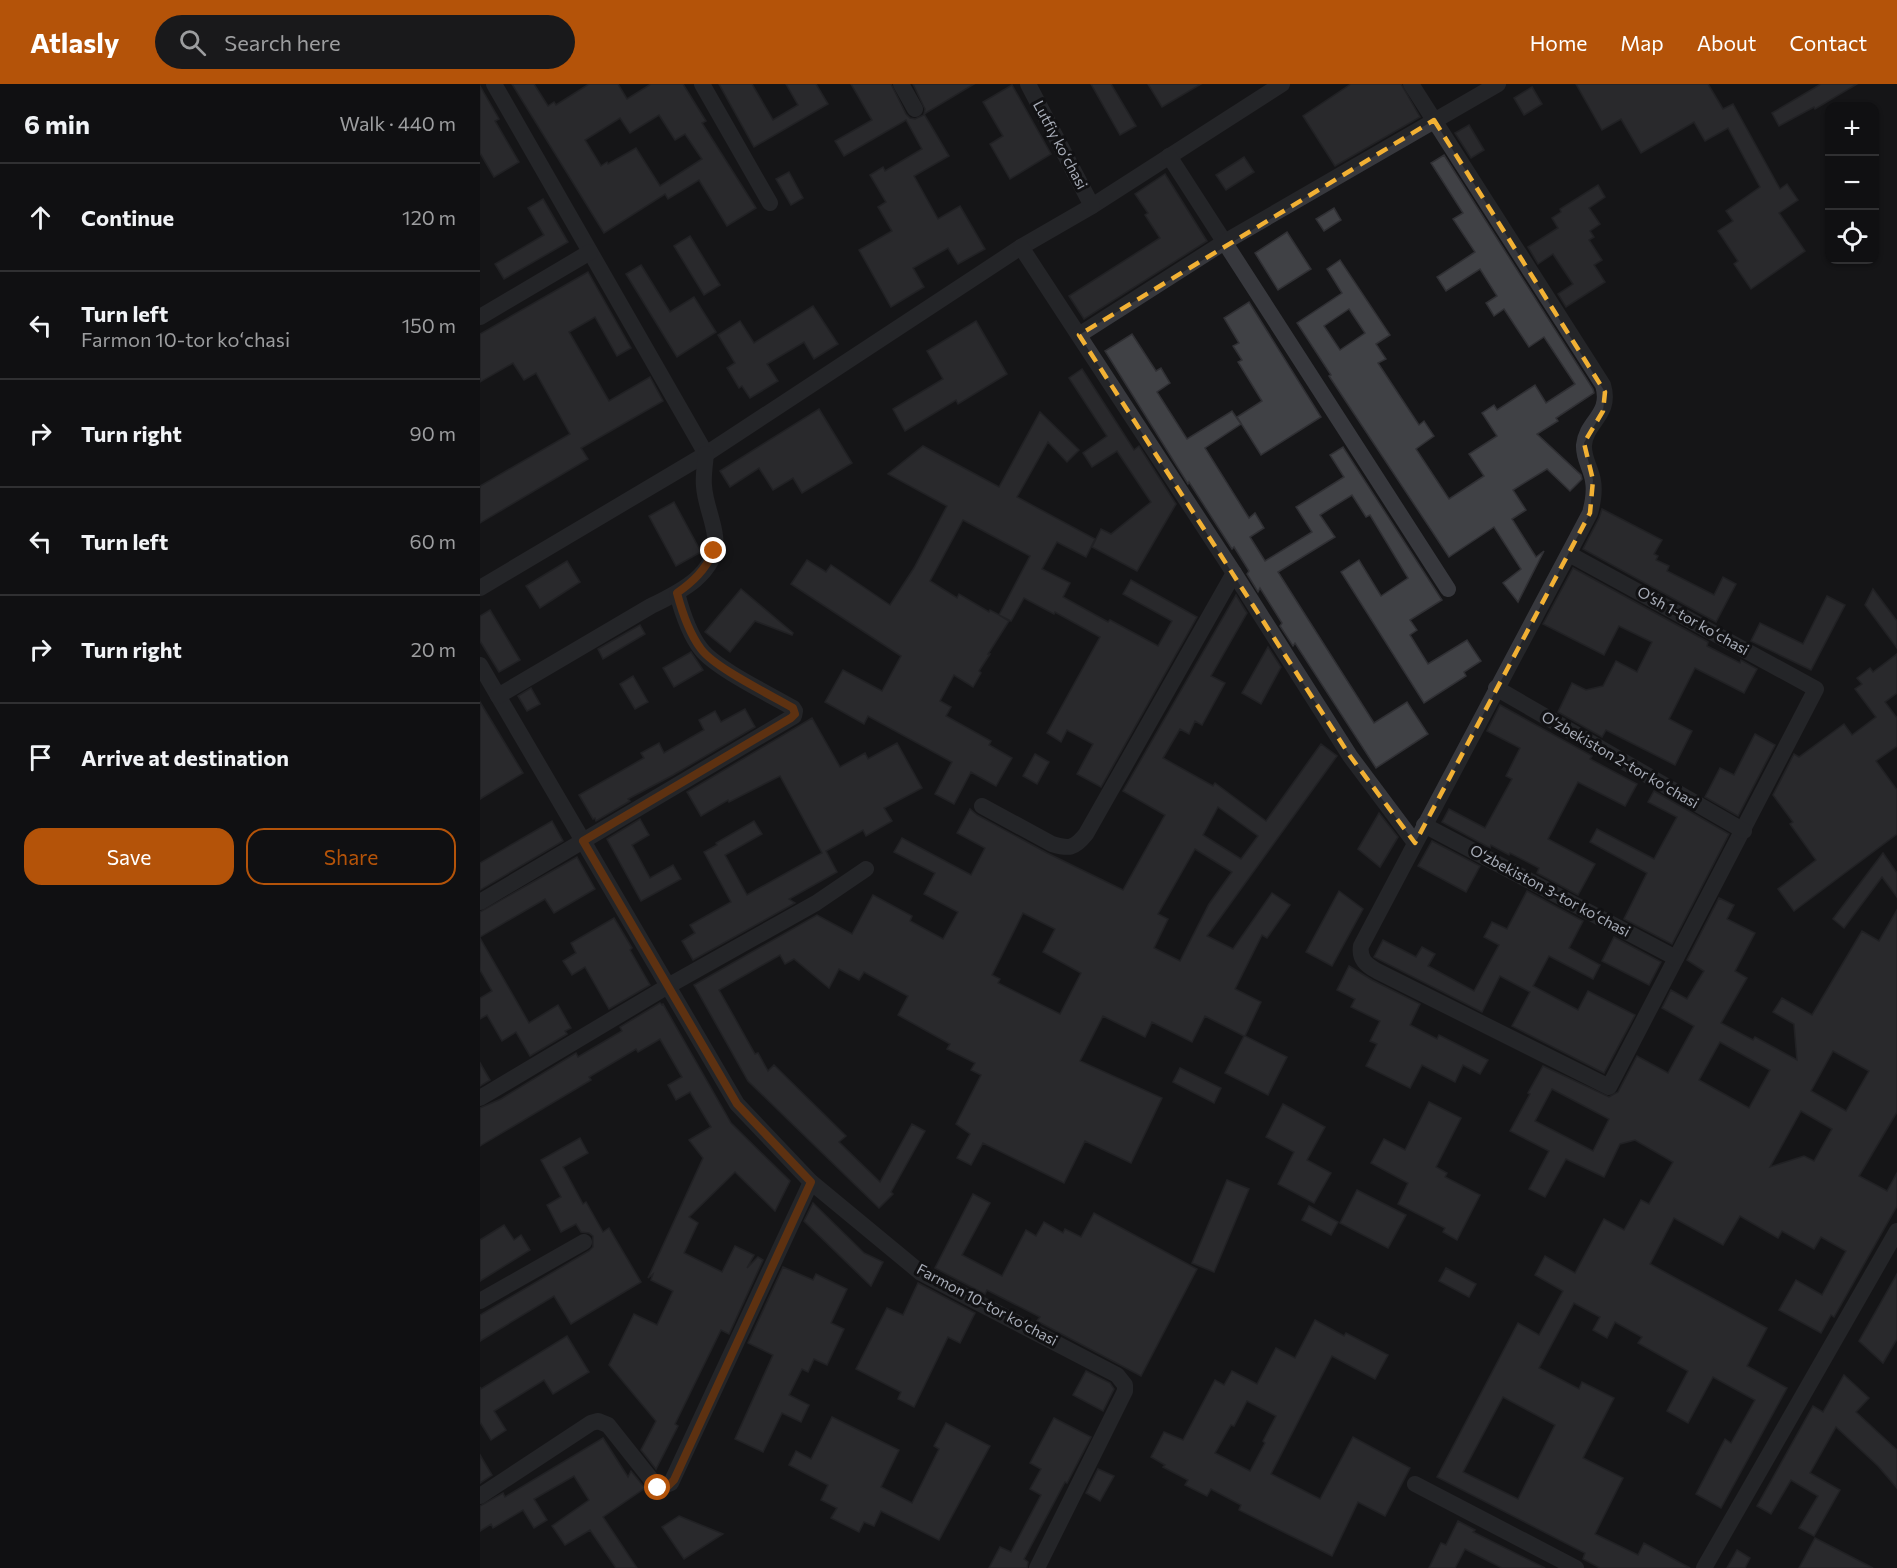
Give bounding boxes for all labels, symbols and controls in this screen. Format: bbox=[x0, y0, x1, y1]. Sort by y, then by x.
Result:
search box bbox=[155, 15, 575, 69]
text: Atlasly bbox=[30, 25, 119, 59]
icon: search bbox=[176, 26, 209, 59]
text: Search here bbox=[224, 29, 341, 56]
text: Home bbox=[1530, 30, 1587, 55]
text: Map bbox=[1620, 30, 1664, 55]
text: About bbox=[1697, 30, 1756, 55]
text: Contact bbox=[1789, 30, 1867, 55]
street label: Lutfiy koʻchasi bbox=[1030, 97, 1092, 192]
map controls bbox=[1825, 102, 1879, 264]
button: + bbox=[1825, 102, 1879, 156]
text: 6 min bbox=[24, 108, 90, 139]
text: Walk · 440 m bbox=[340, 111, 456, 135]
button: − bbox=[1825, 156, 1879, 210]
icon: ahead bbox=[24, 201, 57, 234]
text: Continue bbox=[81, 204, 174, 231]
text: 120 m bbox=[402, 205, 456, 229]
button: locate bbox=[1825, 210, 1879, 264]
text: Turn left bbox=[81, 300, 168, 327]
icon: left bbox=[24, 309, 57, 342]
text: 150 m bbox=[402, 313, 456, 337]
text: Farmon 10-tor koʻchasi bbox=[81, 327, 290, 351]
icon: right bbox=[24, 417, 57, 450]
text: Turn right bbox=[81, 420, 182, 447]
text: 90 m bbox=[410, 421, 456, 445]
icon: left bbox=[24, 525, 57, 558]
text: Turn left bbox=[81, 528, 168, 555]
text: 60 m bbox=[410, 529, 456, 553]
route end bbox=[700, 537, 726, 563]
street label: O‘sh 1-tor koʻchasi bbox=[1635, 582, 1752, 658]
icon: right bbox=[24, 633, 57, 666]
text: Turn right bbox=[81, 636, 182, 663]
text: 20 m bbox=[411, 637, 456, 661]
street label: O‘zbekiston 2-tor koʻchasi bbox=[1539, 707, 1702, 812]
icon: arrive bbox=[24, 741, 57, 774]
text: Arrive at destination bbox=[81, 744, 289, 771]
button: Save bbox=[24, 828, 234, 885]
button: Share bbox=[246, 828, 456, 885]
street label: O‘zbekiston 3-tor koʻchasi bbox=[1467, 840, 1634, 940]
street label: Farmon 10-tor koʻchasi bbox=[914, 1259, 1061, 1349]
route start bbox=[644, 1474, 670, 1500]

